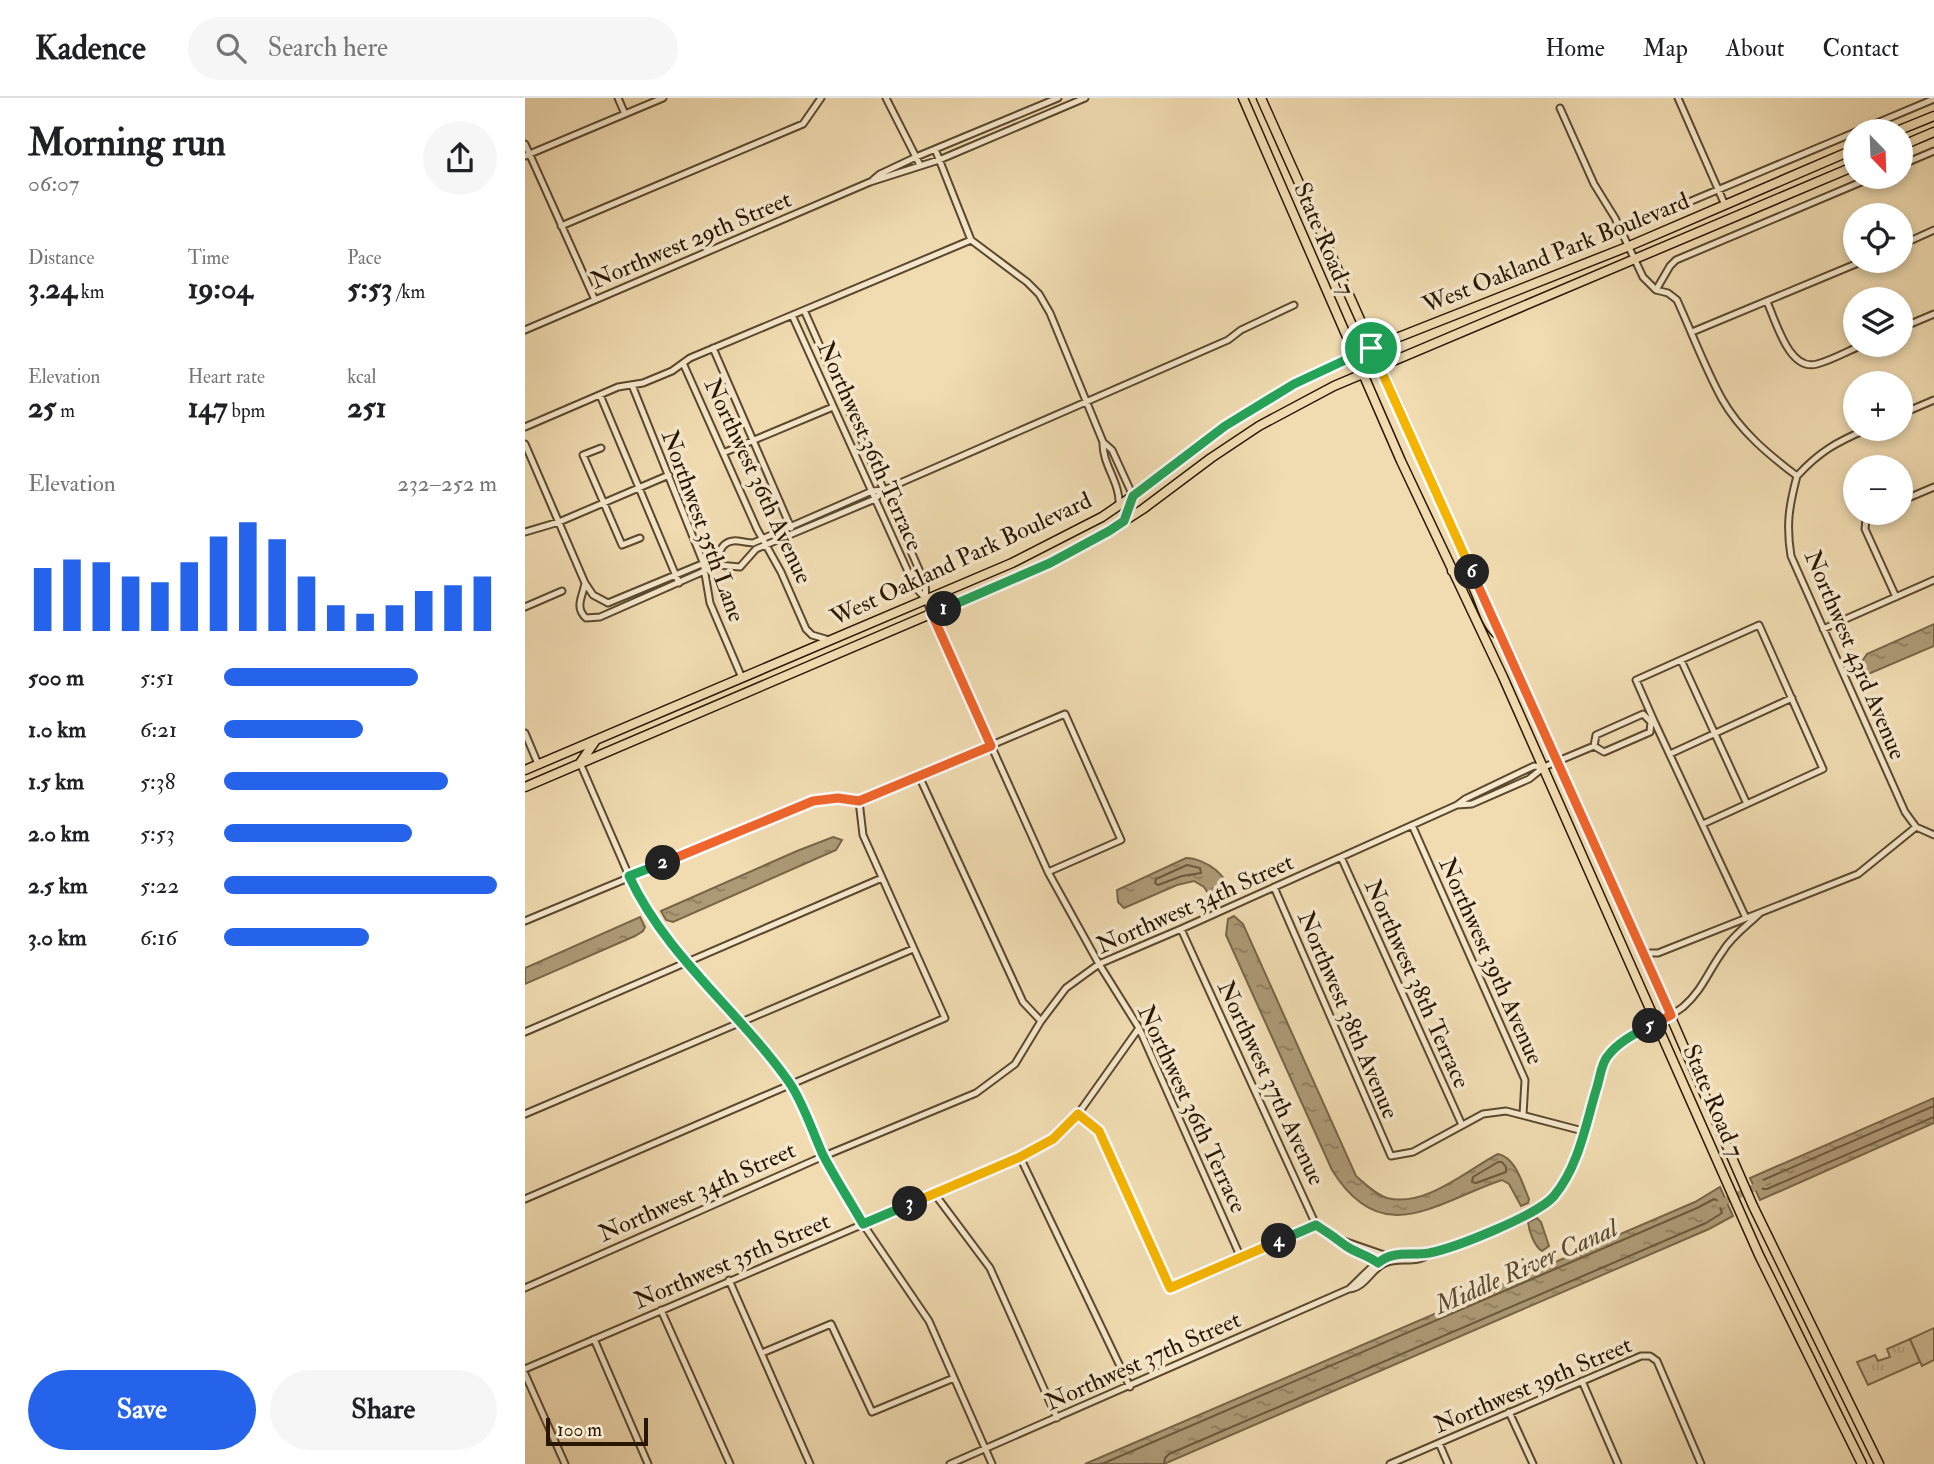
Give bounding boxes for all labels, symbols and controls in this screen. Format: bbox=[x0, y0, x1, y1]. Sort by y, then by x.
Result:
search box bbox=[188, 17, 678, 80]
text: Kadence bbox=[35, 28, 146, 69]
icon: search bbox=[212, 29, 250, 67]
text: Search here bbox=[268, 32, 388, 64]
text: Home bbox=[1545, 33, 1605, 64]
text: Map bbox=[1643, 33, 1688, 64]
text: About bbox=[1726, 33, 1785, 64]
text: Contact bbox=[1823, 33, 1899, 64]
text: Morning run bbox=[28, 119, 226, 167]
north arrow bbox=[1843, 119, 1913, 189]
map controls bbox=[1843, 119, 1913, 525]
button: share bbox=[423, 121, 497, 195]
text: 06:07 bbox=[28, 169, 79, 198]
street label: State Road 7 bbox=[1286, 178, 1362, 300]
street label: Northwest 29th Street bbox=[586, 184, 796, 296]
street label: West Oakland Park Boulevard bbox=[1417, 185, 1694, 321]
button: locate bbox=[1843, 203, 1913, 273]
text: Distance bbox=[28, 246, 94, 270]
text: Time bbox=[188, 246, 229, 270]
text: Pace bbox=[347, 246, 381, 270]
text: 3.24 bbox=[28, 270, 77, 307]
text: 19:04 bbox=[188, 270, 253, 307]
text: 5:53 bbox=[347, 270, 393, 307]
text: km bbox=[77, 280, 105, 304]
text: /km bbox=[393, 280, 425, 304]
button: layers bbox=[1843, 287, 1913, 357]
pin bbox=[1341, 318, 1401, 378]
icon: arrive bbox=[1352, 329, 1390, 367]
street label: Northwest 36th Terrace bbox=[810, 336, 930, 556]
text: Elevation bbox=[28, 365, 100, 389]
text: Heart rate bbox=[188, 365, 265, 389]
text: kcal bbox=[347, 365, 376, 389]
button: + bbox=[1843, 371, 1913, 441]
street label: Northwest 36th Avenue bbox=[697, 373, 819, 589]
text: 25 bbox=[28, 389, 56, 426]
text: 147 bbox=[188, 389, 228, 426]
text: 251 bbox=[347, 389, 386, 426]
text: m bbox=[56, 399, 75, 423]
text: bpm bbox=[228, 399, 265, 423]
street label: Northwest 35th Lane bbox=[654, 426, 752, 626]
button: − bbox=[1843, 455, 1913, 525]
text: Elevation bbox=[28, 469, 116, 498]
text: 232–252 m bbox=[397, 469, 497, 498]
street label: West Oakland Park Boulevard bbox=[825, 485, 1097, 634]
street label: Northwest 43rd Avenue bbox=[1797, 546, 1913, 764]
pin: 6 bbox=[1455, 554, 1489, 589]
text: 6 bbox=[1467, 559, 1476, 583]
pin: 1 bbox=[927, 592, 961, 626]
text: 1 bbox=[940, 596, 947, 620]
text: 500 m bbox=[28, 663, 84, 692]
text: 5:51 bbox=[140, 663, 174, 692]
text: 1.0 km bbox=[28, 715, 86, 744]
text: 6:21 bbox=[140, 715, 177, 744]
text: 1.5 km bbox=[28, 767, 84, 796]
text: 5:38 bbox=[140, 767, 175, 796]
text: 2.0 km bbox=[28, 819, 90, 848]
text: 5:53 bbox=[140, 819, 175, 848]
pin: 2 bbox=[645, 846, 681, 880]
street label: Northwest 34th Street bbox=[1092, 847, 1299, 961]
text: 2 bbox=[658, 850, 667, 874]
street label: Northwest 39th Avenue bbox=[1431, 853, 1551, 1069]
text: 2.5 km bbox=[28, 871, 88, 900]
text: 5:22 bbox=[140, 871, 179, 900]
street label: Northwest 38th Terrace bbox=[1357, 875, 1477, 1093]
street label: Northwest 38th Avenue bbox=[1290, 906, 1406, 1124]
text: 3.0 km bbox=[28, 923, 87, 952]
text: 6:16 bbox=[140, 923, 177, 952]
street label: Northwest 37th Avenue bbox=[1210, 976, 1332, 1190]
street label: Northwest 36th Terrace bbox=[1130, 1000, 1254, 1218]
pin: 5 bbox=[1633, 1009, 1667, 1044]
text: 5 bbox=[1645, 1013, 1654, 1037]
street label: State Road 7 bbox=[1675, 1040, 1751, 1162]
street label: Northwest 34th Street bbox=[594, 1135, 801, 1249]
pin: 3 bbox=[893, 1186, 927, 1222]
text: 3 bbox=[906, 1191, 913, 1215]
street label: Northwest 35th Street bbox=[629, 1206, 835, 1316]
water label: Middle River Canal bbox=[1428, 1212, 1624, 1322]
pin: 4 bbox=[1261, 1224, 1297, 1258]
text: 4 bbox=[1273, 1228, 1284, 1252]
street label: Northwest 37th Street bbox=[1040, 1304, 1246, 1418]
street label: Northwest 39th Street bbox=[1429, 1329, 1637, 1441]
button: Save bbox=[28, 1370, 256, 1450]
button: Share bbox=[270, 1370, 497, 1450]
scale bar bbox=[546, 1415, 647, 1447]
text: 100 m bbox=[557, 1418, 602, 1442]

